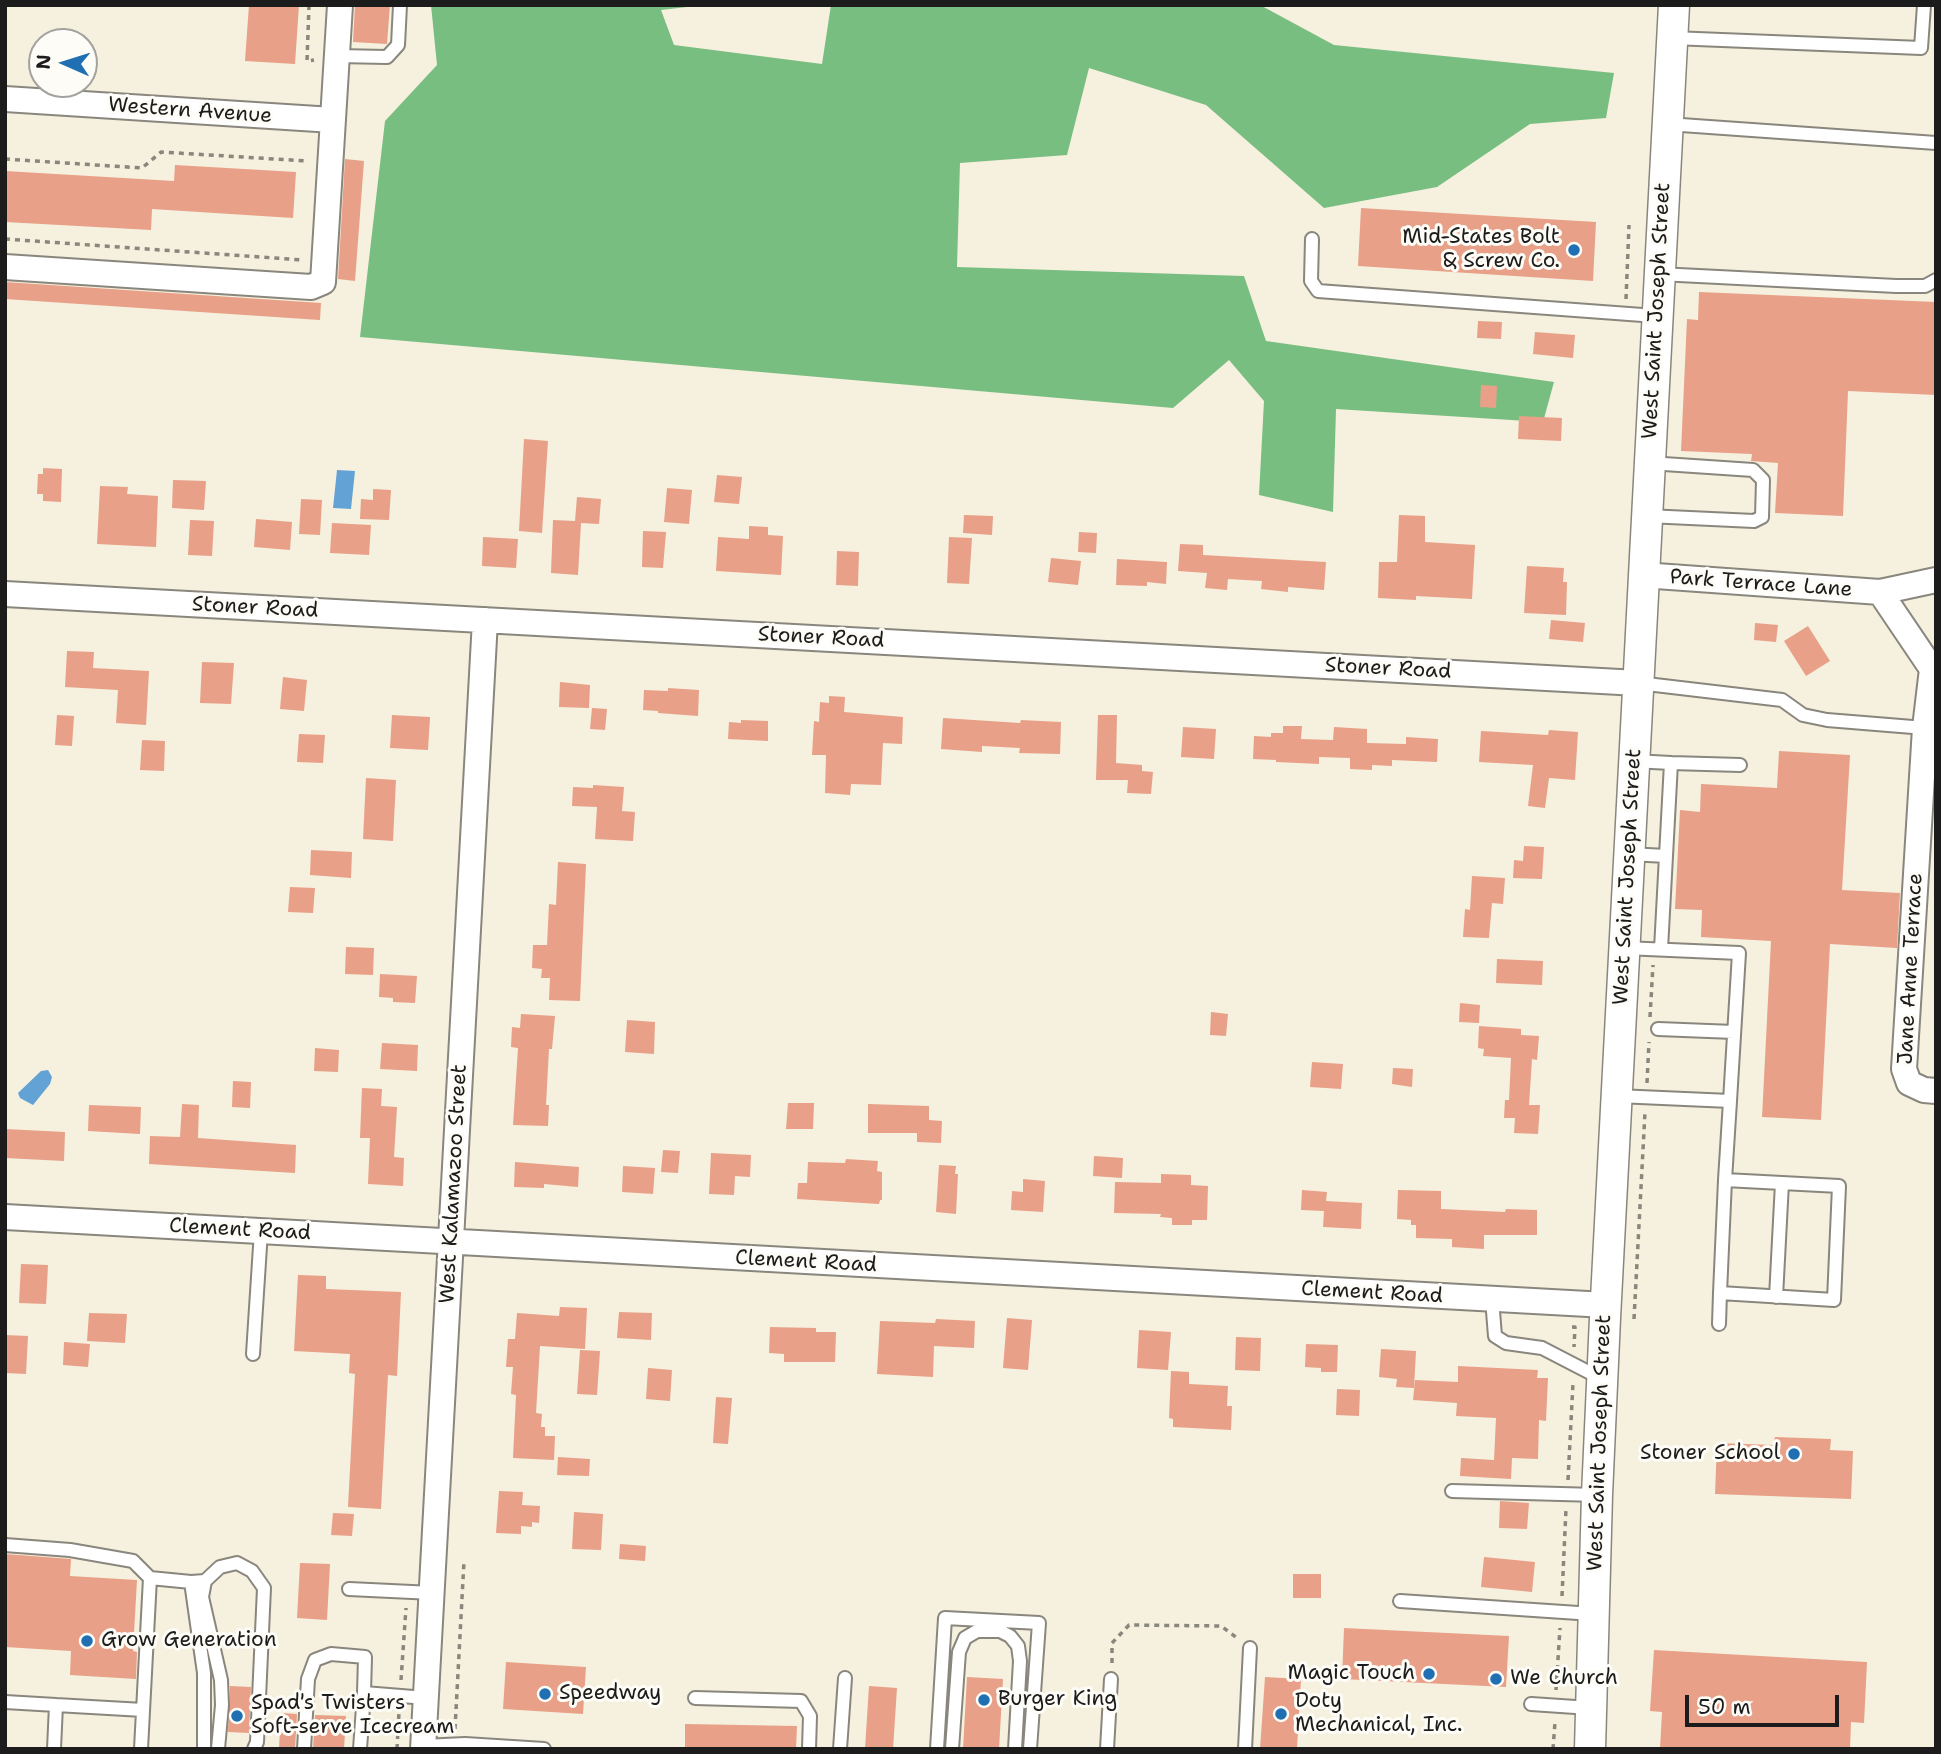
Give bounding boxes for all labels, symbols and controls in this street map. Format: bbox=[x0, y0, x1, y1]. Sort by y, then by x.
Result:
north arrow bbox=[28, 28, 98, 98]
text: N bbox=[31, 54, 56, 70]
street label: Western Avenue bbox=[107, 93, 273, 129]
street label: West Saint Joseph Street bbox=[1638, 182, 1676, 440]
place label: Mid-States Bolt & Screw Co. bbox=[1402, 225, 1560, 275]
marker: Mid-States Bolt & Screw Co. bbox=[1566, 242, 1582, 258]
street label: Park Terrace Lane bbox=[1669, 565, 1853, 603]
street label: Stoner Road bbox=[191, 592, 319, 624]
street label: Stoner Road bbox=[757, 622, 885, 654]
street label: Stoner Road bbox=[1324, 653, 1452, 685]
street label: West Saint Joseph Street bbox=[1609, 748, 1647, 1006]
street label: Jane Anne Terrace bbox=[1893, 873, 1929, 1065]
street label: West Kalamazoo Street bbox=[435, 1064, 473, 1304]
street label: Clement Road bbox=[168, 1214, 312, 1246]
street label: Clement Road bbox=[734, 1246, 878, 1278]
street label: Clement Road bbox=[1300, 1277, 1444, 1309]
street label: West Saint Joseph Street bbox=[1583, 1314, 1617, 1572]
place label: Stoner School bbox=[1640, 1441, 1780, 1467]
marker: Stoner School bbox=[1786, 1446, 1802, 1462]
place label: Grow Generation bbox=[101, 1628, 277, 1654]
marker: Grow Generation bbox=[79, 1633, 95, 1649]
place label: Magic Touch bbox=[1288, 1661, 1415, 1687]
marker: Magic Touch bbox=[1421, 1666, 1437, 1682]
place label: We Church bbox=[1510, 1666, 1618, 1692]
marker: We Church bbox=[1488, 1671, 1504, 1687]
scale bar bbox=[1689, 1680, 1843, 1724]
place label: Speedway bbox=[559, 1681, 661, 1707]
marker: Speedway bbox=[537, 1686, 553, 1702]
place label: Burger King bbox=[998, 1687, 1117, 1713]
place label: Doty Mechanical, Inc. bbox=[1295, 1689, 1462, 1739]
place label: Spad's Twisters Soft-serve Icecream bbox=[251, 1691, 454, 1741]
marker: Burger King bbox=[976, 1692, 992, 1708]
text: 50 m bbox=[1698, 1693, 1751, 1721]
marker: Doty Mechanical, Inc. bbox=[1273, 1706, 1289, 1722]
marker: Spad's Twisters Soft-serve Icecream bbox=[229, 1708, 245, 1724]

